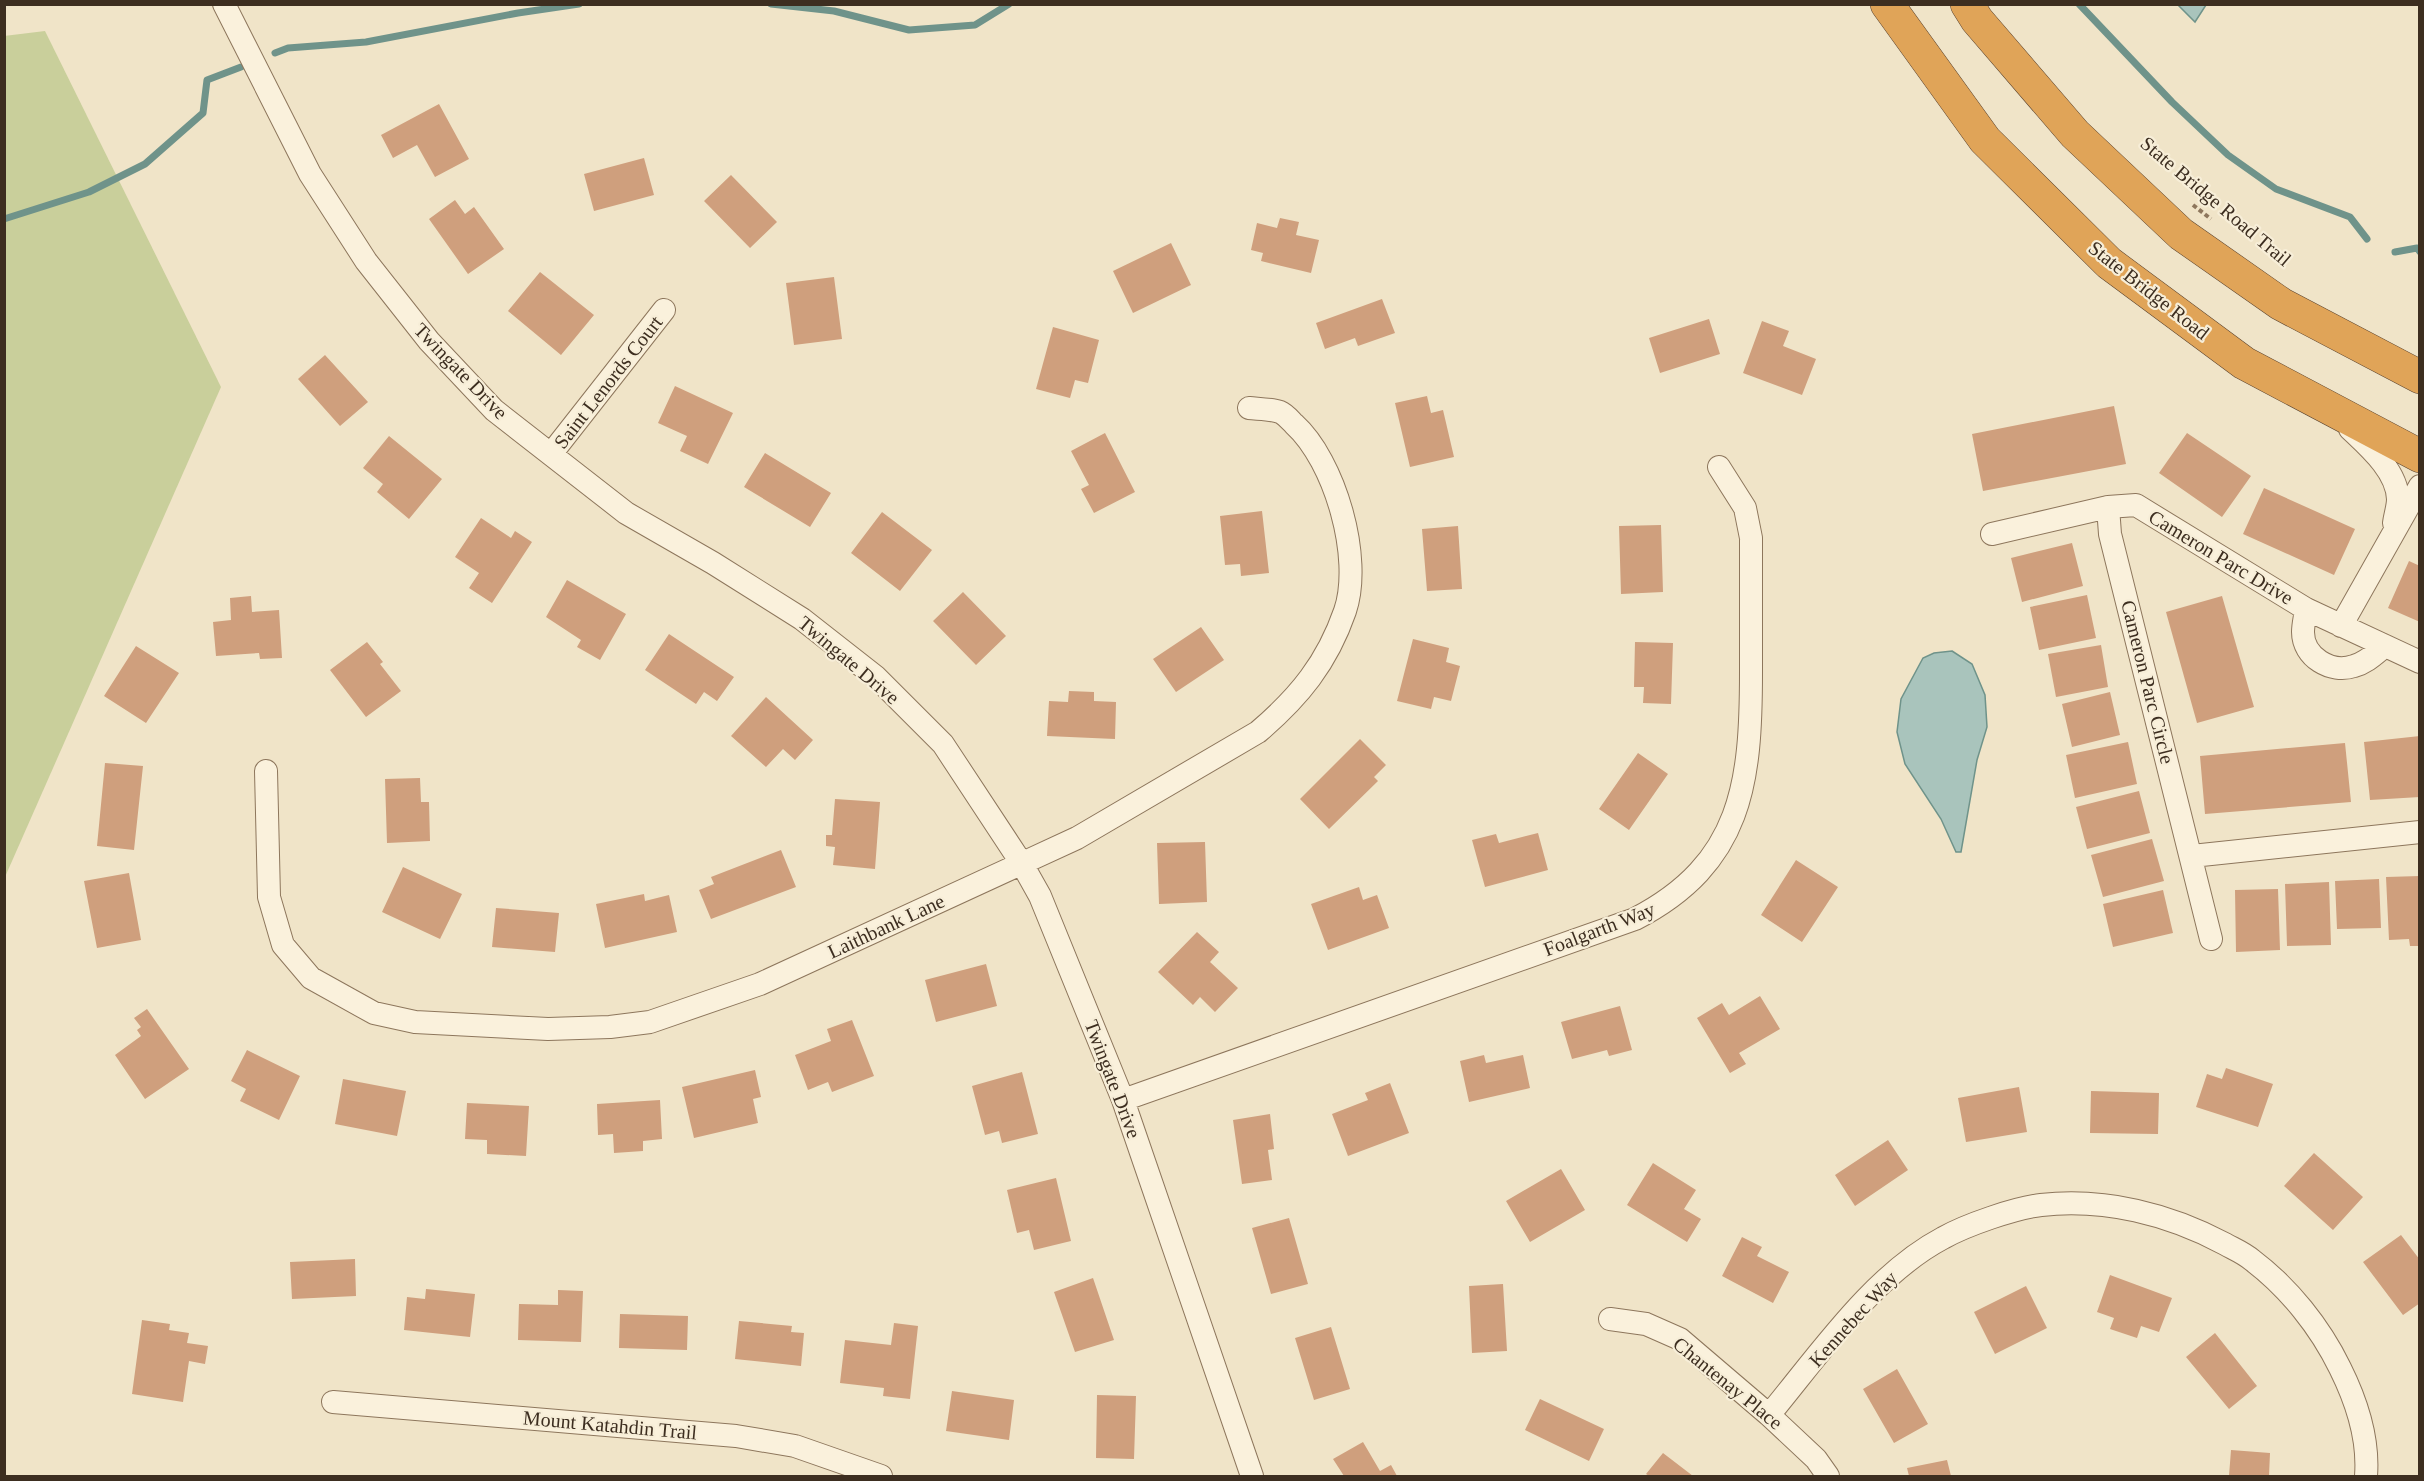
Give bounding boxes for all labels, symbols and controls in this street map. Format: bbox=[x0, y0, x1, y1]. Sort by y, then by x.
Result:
street label: State Bridge Road Trail bbox=[2136, 132, 2296, 271]
street label: State Bridge Road bbox=[2084, 236, 2214, 345]
street label: Saint Lenords Court bbox=[549, 311, 667, 453]
street label: Twingate Drive bbox=[409, 319, 512, 424]
street label: Cameron Parc Drive bbox=[2145, 505, 2297, 609]
street label: Cameron Parc Circle bbox=[2117, 598, 2179, 766]
street label: Twingate Drive bbox=[794, 612, 904, 709]
street label: Laithbank Lane bbox=[824, 889, 948, 963]
street label: Foalgarth Way bbox=[1540, 898, 1658, 961]
street label: Twingate Drive bbox=[1079, 1017, 1146, 1142]
street label: Kennebec Way bbox=[1804, 1267, 1902, 1372]
street label: Chantenay Place bbox=[1668, 1332, 1787, 1435]
street label: Mount Katahdin Trail bbox=[522, 1406, 698, 1444]

